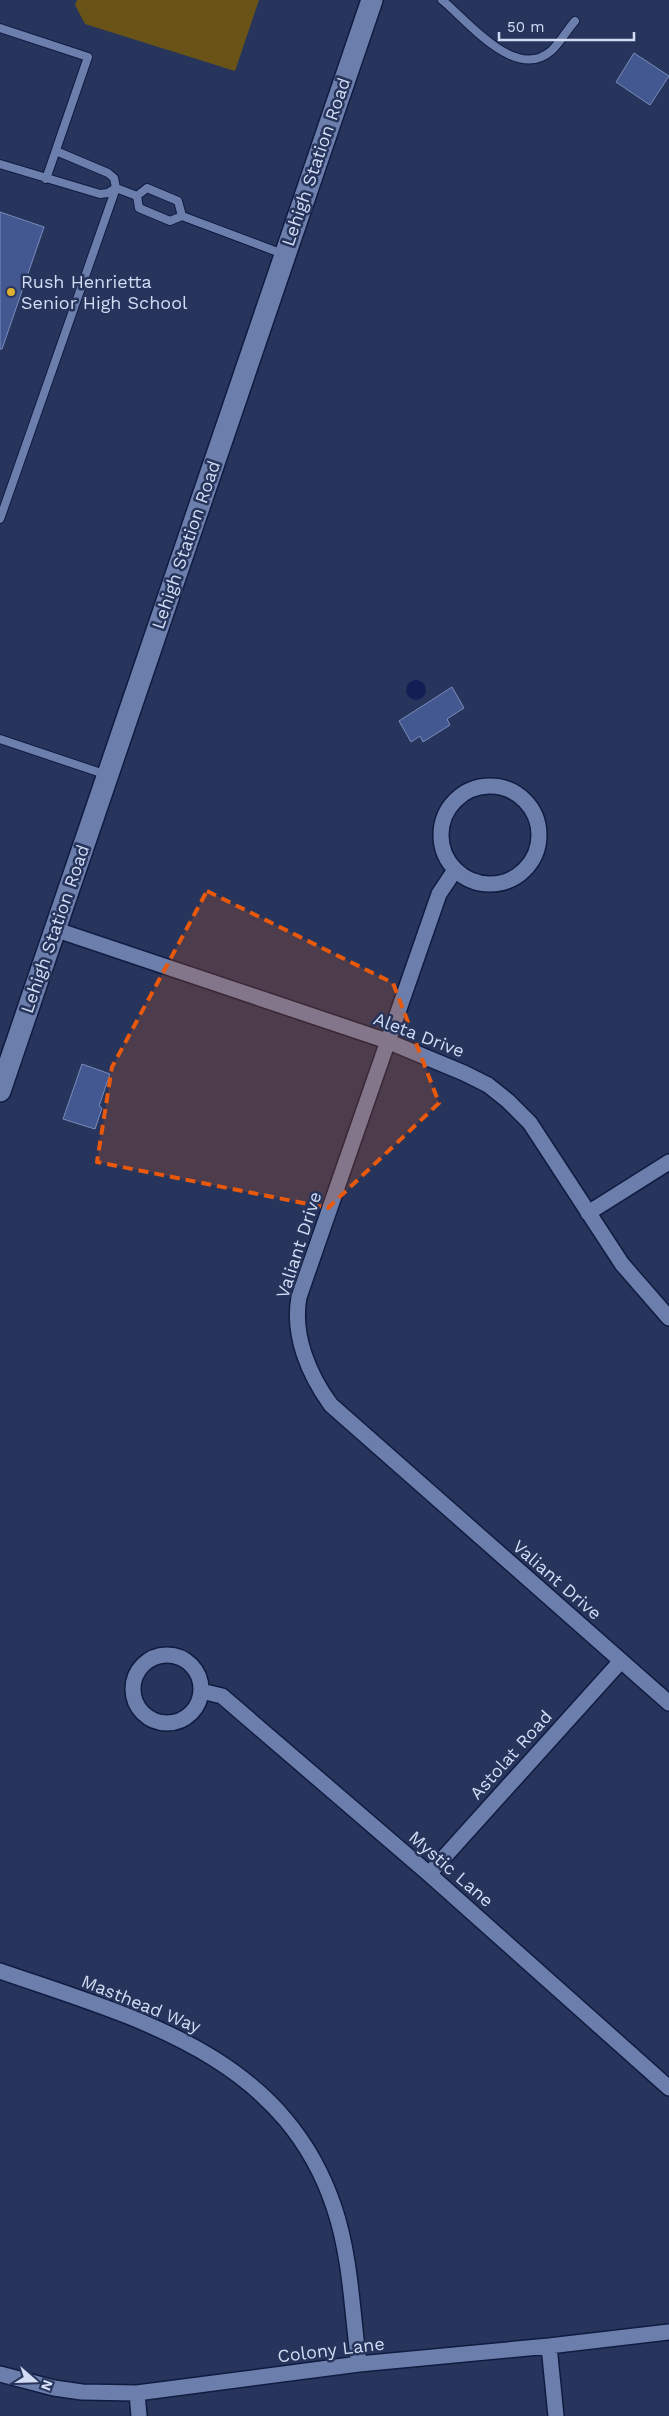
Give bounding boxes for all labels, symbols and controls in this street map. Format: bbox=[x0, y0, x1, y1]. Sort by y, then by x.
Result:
scale bar bbox=[499, 10, 634, 42]
text: 50 m bbox=[507, 18, 544, 36]
street label: Lehigh Station Road bbox=[277, 75, 354, 249]
place label: Rush Henrietta Senior High School bbox=[21, 271, 188, 313]
marker: Rush Henrietta Senior High School bbox=[5, 286, 17, 298]
street label: Lehigh Station Road bbox=[147, 458, 224, 632]
street label: Lehigh Station Road bbox=[16, 842, 93, 1016]
street label: Aleta Drive bbox=[371, 1008, 468, 1061]
street label: Valiant Drive bbox=[271, 1189, 326, 1301]
street label: Valiant Drive bbox=[509, 1535, 606, 1624]
street label: Astolat Road bbox=[465, 1706, 556, 1804]
street label: Mystic Lane bbox=[405, 1826, 498, 1911]
street label: Masthead Way bbox=[79, 1970, 205, 2037]
street label: Colony Lane bbox=[276, 2333, 386, 2366]
north arrow bbox=[10, 2356, 60, 2406]
text: N bbox=[38, 2378, 57, 2393]

